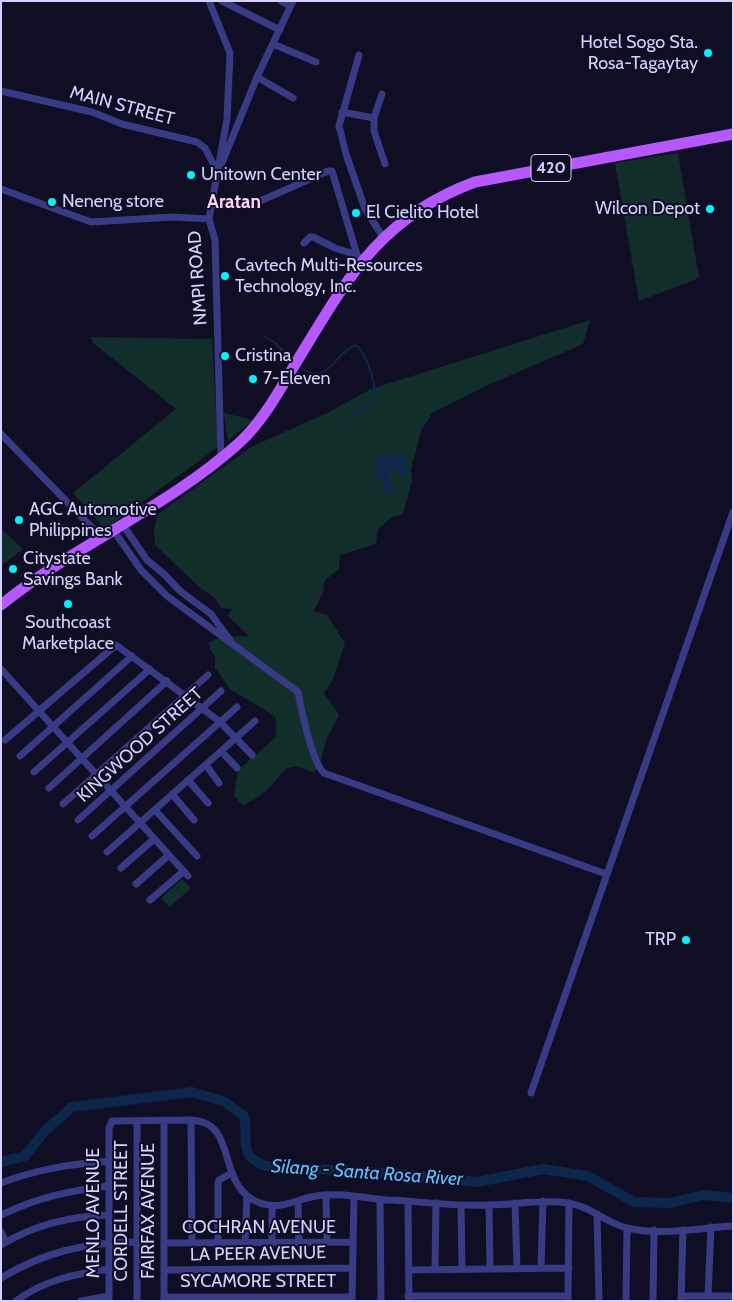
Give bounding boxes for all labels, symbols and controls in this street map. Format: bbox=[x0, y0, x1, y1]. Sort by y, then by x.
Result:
place label: Hotel Sogo Sta. Rosa-Tagaytay bbox=[580, 32, 698, 74]
marker: Hotel Sogo Sta. Rosa-Tagaytay bbox=[702, 47, 714, 59]
street label: MAIN STREET bbox=[67, 82, 177, 130]
road number: 420 bbox=[531, 154, 571, 182]
place label: Unitown Center bbox=[201, 164, 321, 186]
marker: Unitown Center bbox=[185, 169, 197, 181]
place label: Neneng store bbox=[62, 191, 164, 213]
district label: Aratan bbox=[207, 191, 261, 213]
marker: Neneng store bbox=[46, 196, 58, 208]
place label: Wilcon Depot bbox=[595, 198, 700, 220]
place label: El Cielito Hotel bbox=[366, 202, 479, 224]
marker: Wilcon Depot bbox=[704, 203, 716, 215]
marker: El Cielito Hotel bbox=[350, 207, 362, 219]
street label: NMPI ROAD bbox=[184, 230, 212, 326]
place label: Cavtech Multi-Resources Technology, Inc. bbox=[235, 255, 423, 298]
marker: Cavtech Multi-Resources Technology, Inc. bbox=[219, 270, 231, 282]
place label: Cristina bbox=[235, 345, 292, 367]
marker: Cristina bbox=[219, 350, 231, 362]
place label: 7-Eleven bbox=[263, 368, 331, 390]
marker: 7-Eleven bbox=[247, 373, 259, 385]
place label: AGC Automotive Philippines bbox=[29, 499, 157, 542]
marker: AGC Automotive Philippines bbox=[13, 514, 25, 526]
place label: Citystate Savings Bank bbox=[23, 548, 123, 590]
marker: Citystate Savings Bank bbox=[7, 563, 19, 575]
marker: Southcoast Marketplace bbox=[62, 598, 74, 610]
place label: Southcoast Marketplace bbox=[22, 612, 114, 654]
street label: KINGWOOD STREET bbox=[73, 683, 207, 807]
place label: TRP bbox=[645, 929, 676, 951]
marker: TRP bbox=[680, 934, 692, 946]
street label: CORDELL STREET bbox=[111, 1140, 133, 1282]
street label: FAIRFAX AVENUE bbox=[138, 1143, 160, 1279]
street label: MENLO AVENUE bbox=[83, 1148, 105, 1278]
water label: Silang - Santa Rosa River bbox=[270, 1155, 464, 1191]
street label: COCHRAN AVENUE bbox=[182, 1217, 336, 1239]
street label: LA PEER AVENUE bbox=[190, 1242, 326, 1266]
street label: SYCAMORE STREET bbox=[180, 1271, 336, 1293]

